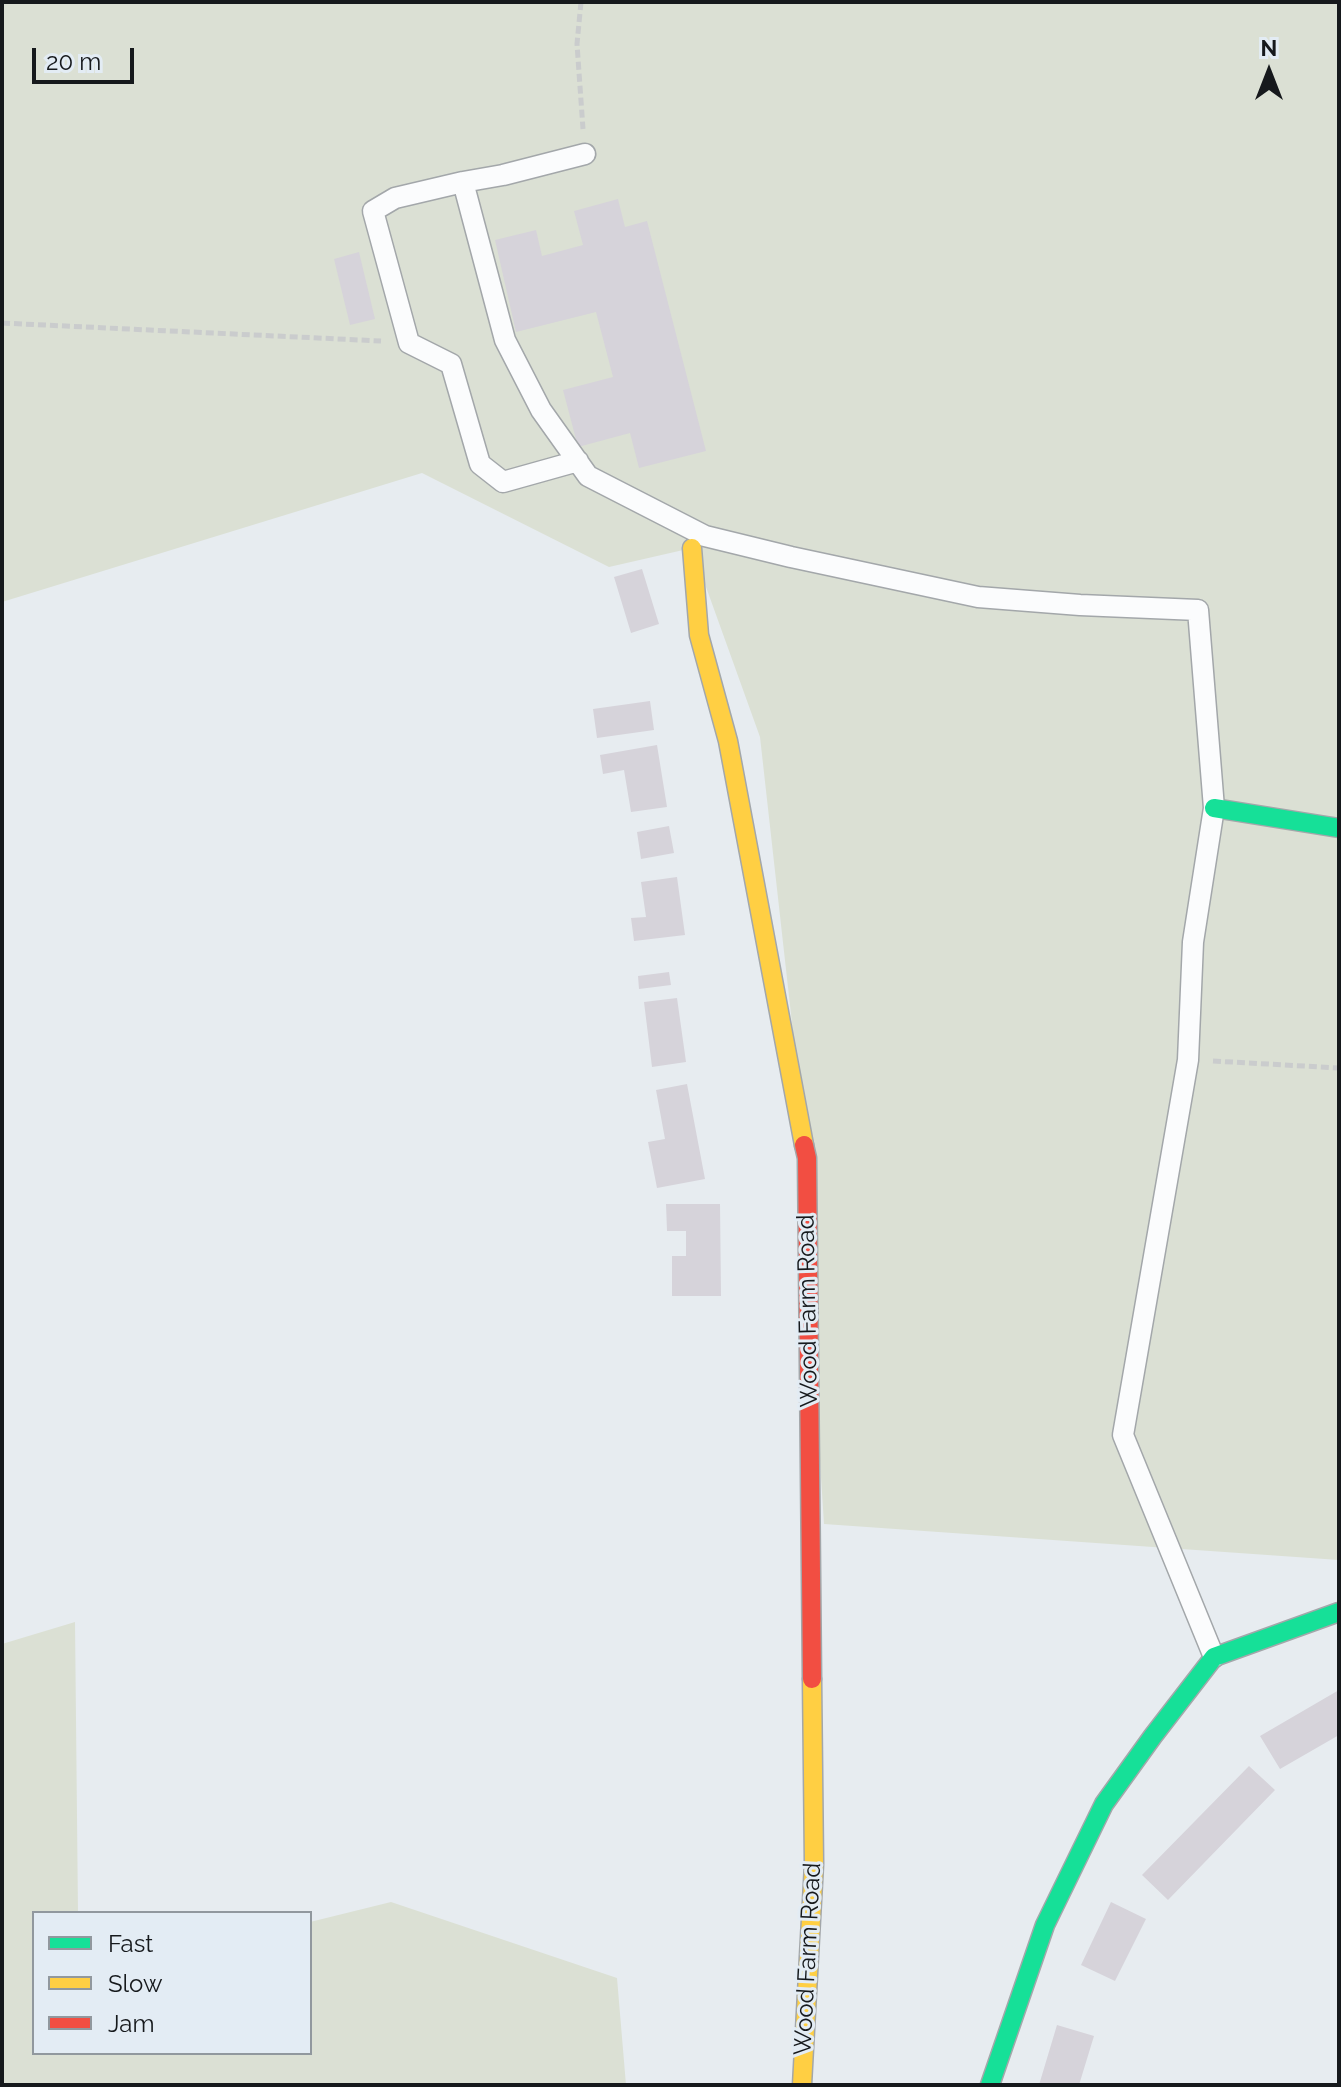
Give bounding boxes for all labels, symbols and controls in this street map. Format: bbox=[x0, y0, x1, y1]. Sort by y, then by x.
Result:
scale bar bbox=[36, 32, 138, 82]
north arrow bbox=[1229, 32, 1309, 112]
text: N bbox=[1261, 35, 1277, 61]
text: 20 m bbox=[46, 47, 101, 76]
street label: Wood Farm Road bbox=[792, 1214, 824, 1408]
street label: Wood Farm Road bbox=[789, 1862, 827, 2056]
legend bbox=[32, 1911, 312, 2055]
text: Fast bbox=[108, 1929, 153, 1958]
text: Slow bbox=[108, 1969, 162, 1998]
text: Jam bbox=[108, 2009, 154, 2038]

